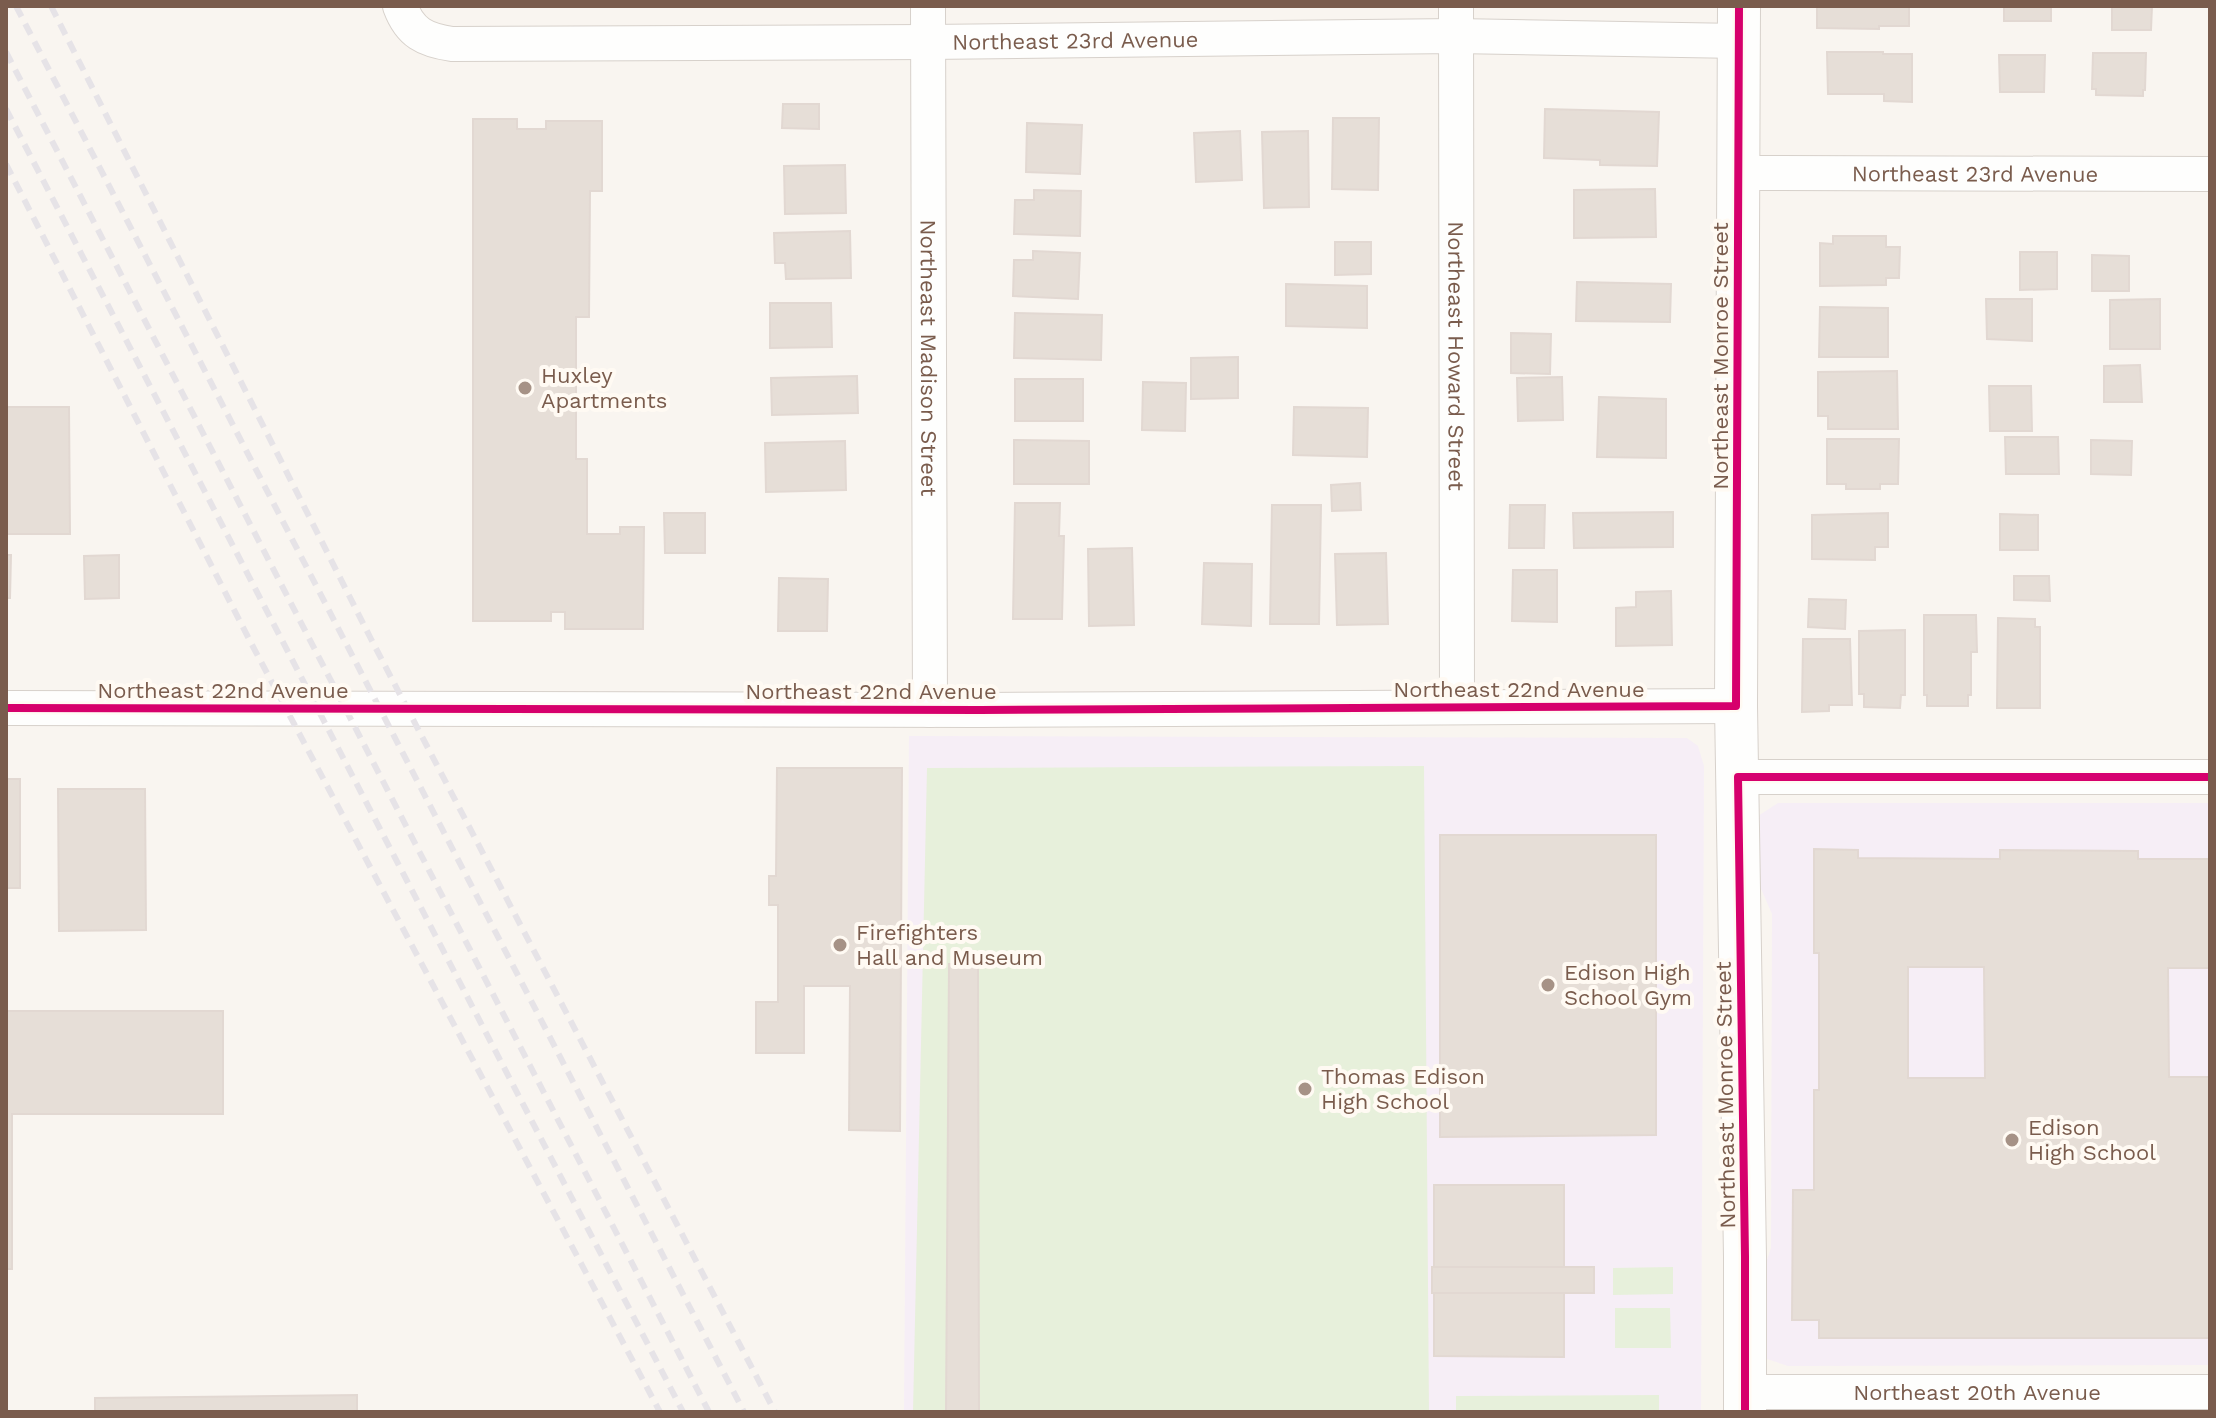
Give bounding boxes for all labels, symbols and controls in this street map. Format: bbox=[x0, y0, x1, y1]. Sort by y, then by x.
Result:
street label: Northeast 23rd Avenue bbox=[952, 27, 1199, 55]
street label: Northeast 23rd Avenue bbox=[1852, 161, 2098, 187]
street label: Northeast Madison Street bbox=[916, 220, 941, 496]
street label: Northeast Howard Street bbox=[1443, 221, 1469, 491]
street label: Northeast Monroe Street bbox=[1708, 222, 1733, 490]
place label: Huxley Apartments bbox=[541, 363, 667, 413]
marker: Huxley Apartments bbox=[516, 379, 534, 397]
street label: Northeast 22nd Avenue bbox=[1393, 677, 1645, 702]
street label: Northeast 22nd Avenue bbox=[97, 678, 349, 703]
street label: Northeast 22nd Avenue bbox=[745, 679, 997, 704]
place label: Firefighters Hall and Museum bbox=[856, 920, 1043, 970]
marker: Firefighters Hall and Museum bbox=[831, 936, 849, 954]
place label: Edison High School Gym bbox=[1564, 960, 1692, 1010]
street label: Northeast Monroe Street bbox=[1711, 961, 1740, 1229]
marker: Edison High School Gym bbox=[1539, 976, 1557, 994]
place label: Thomas Edison High School bbox=[1321, 1064, 1485, 1114]
marker: Thomas Edison High School bbox=[1296, 1080, 1314, 1098]
place label: Edison High School bbox=[2028, 1115, 2156, 1165]
marker: Edison High School bbox=[2003, 1131, 2021, 1149]
street label: Northeast 20th Avenue bbox=[1853, 1380, 2101, 1405]

